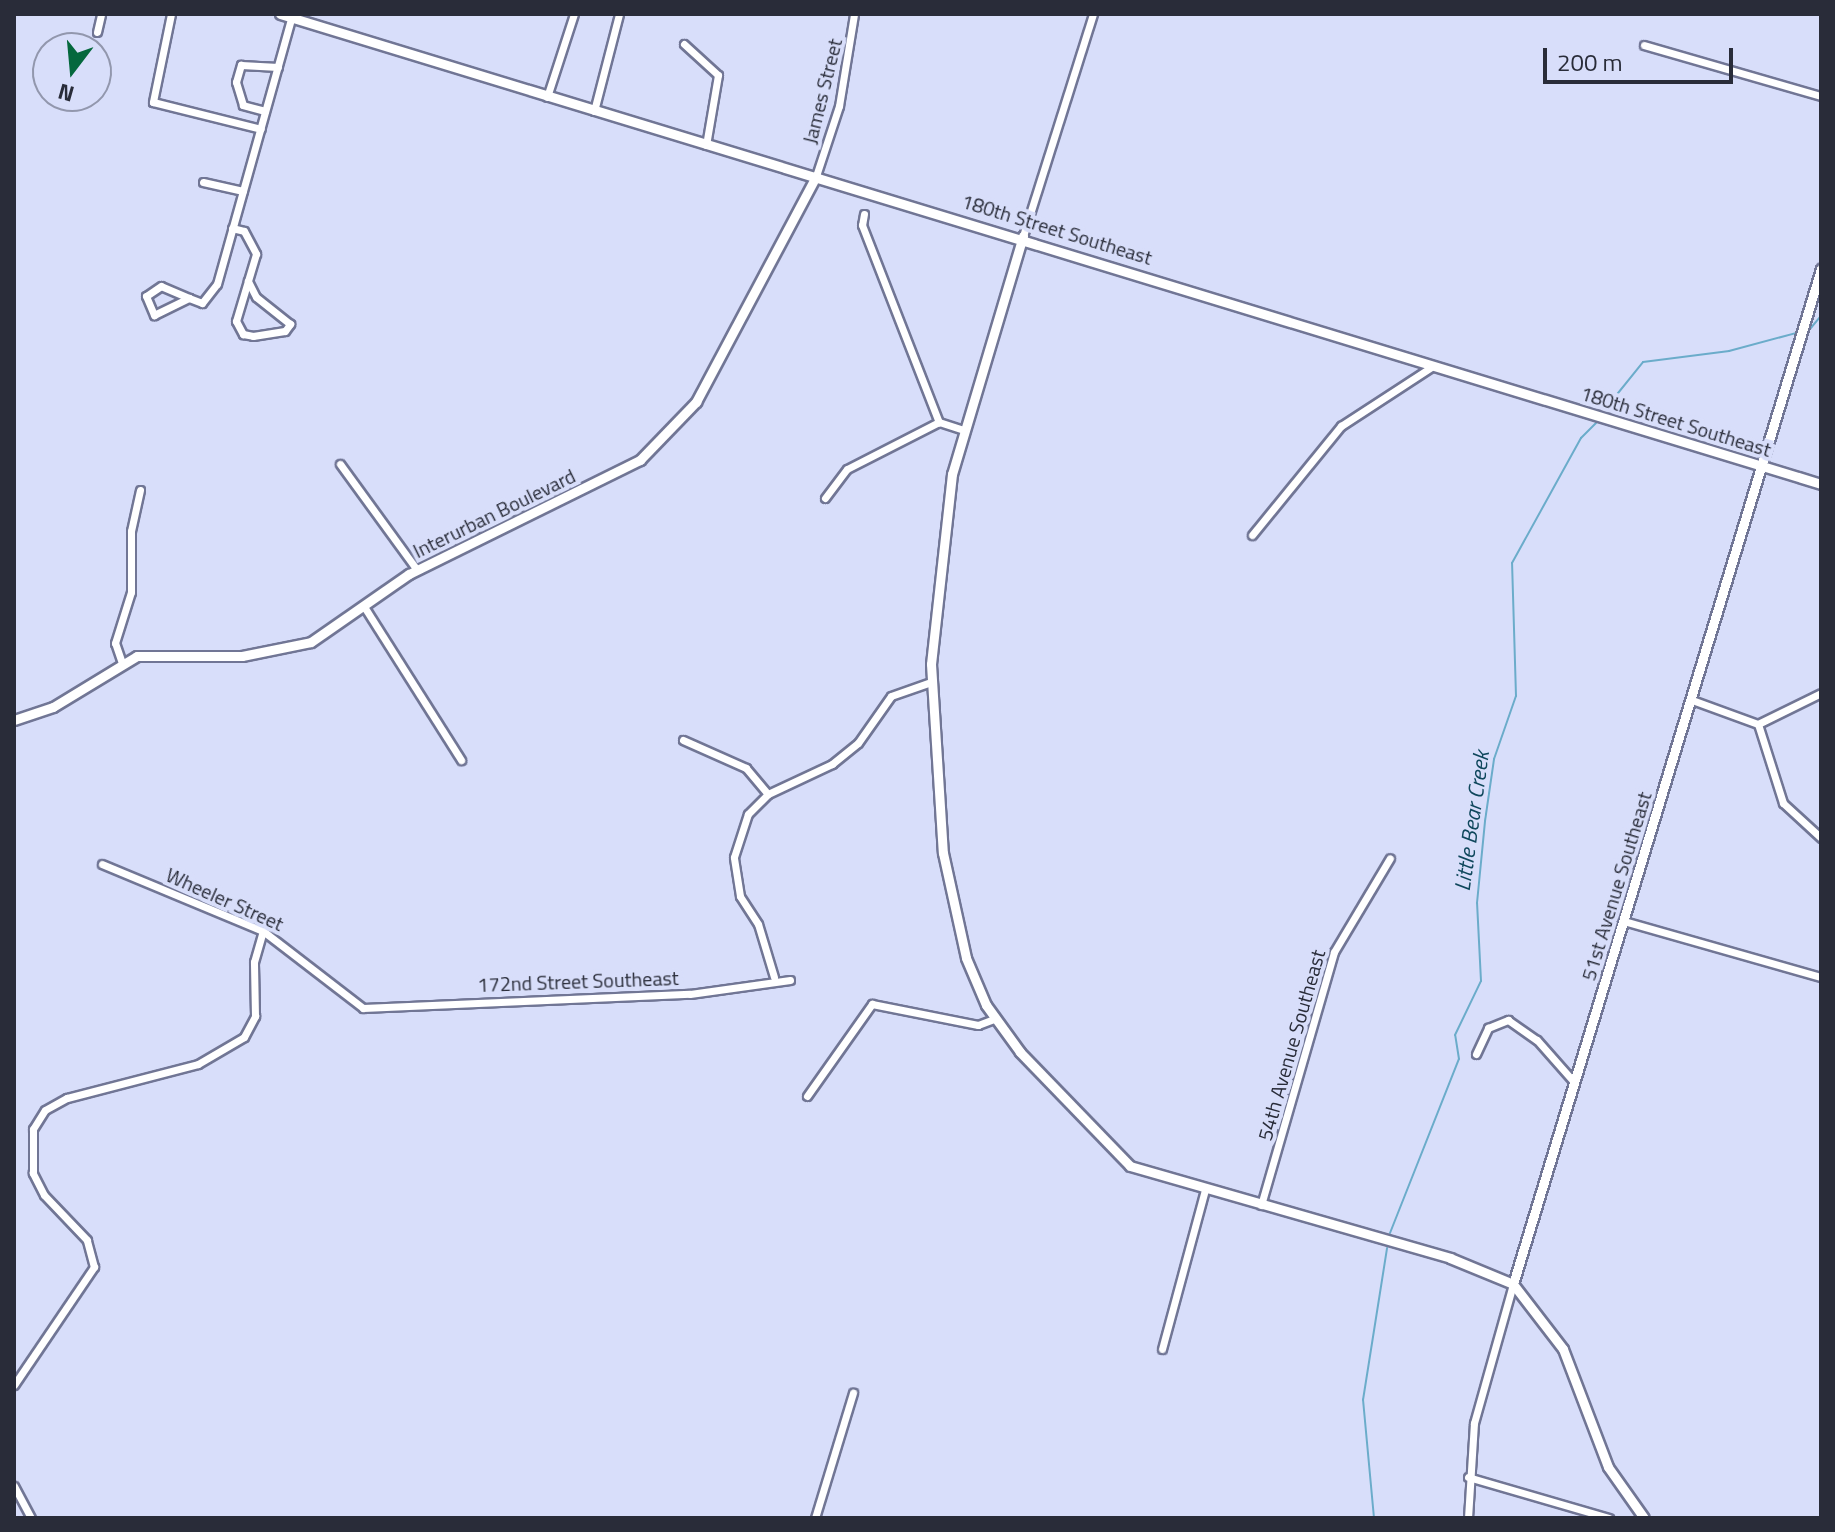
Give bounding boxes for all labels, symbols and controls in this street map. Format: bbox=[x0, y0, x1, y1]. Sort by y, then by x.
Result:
north arrow bbox=[32, 32, 112, 112]
scale bar bbox=[1547, 32, 1737, 82]
street label: James Street bbox=[797, 36, 847, 146]
text: 200 m bbox=[1557, 44, 1623, 80]
text: N bbox=[54, 75, 78, 112]
street label: 180th Street Southeast bbox=[959, 189, 1155, 269]
street label: 180th Street Southeast bbox=[1578, 381, 1774, 461]
street label: Interurban Boulevard bbox=[409, 463, 579, 563]
water label: Little Bear Creek bbox=[1449, 749, 1495, 893]
street label: 51st Avenue Southeast bbox=[1576, 789, 1656, 983]
street label: Wheeler Street bbox=[162, 862, 288, 936]
street label: 54th Avenue Southeast bbox=[1252, 947, 1330, 1143]
street label: 172nd Street Southeast bbox=[477, 965, 679, 997]

